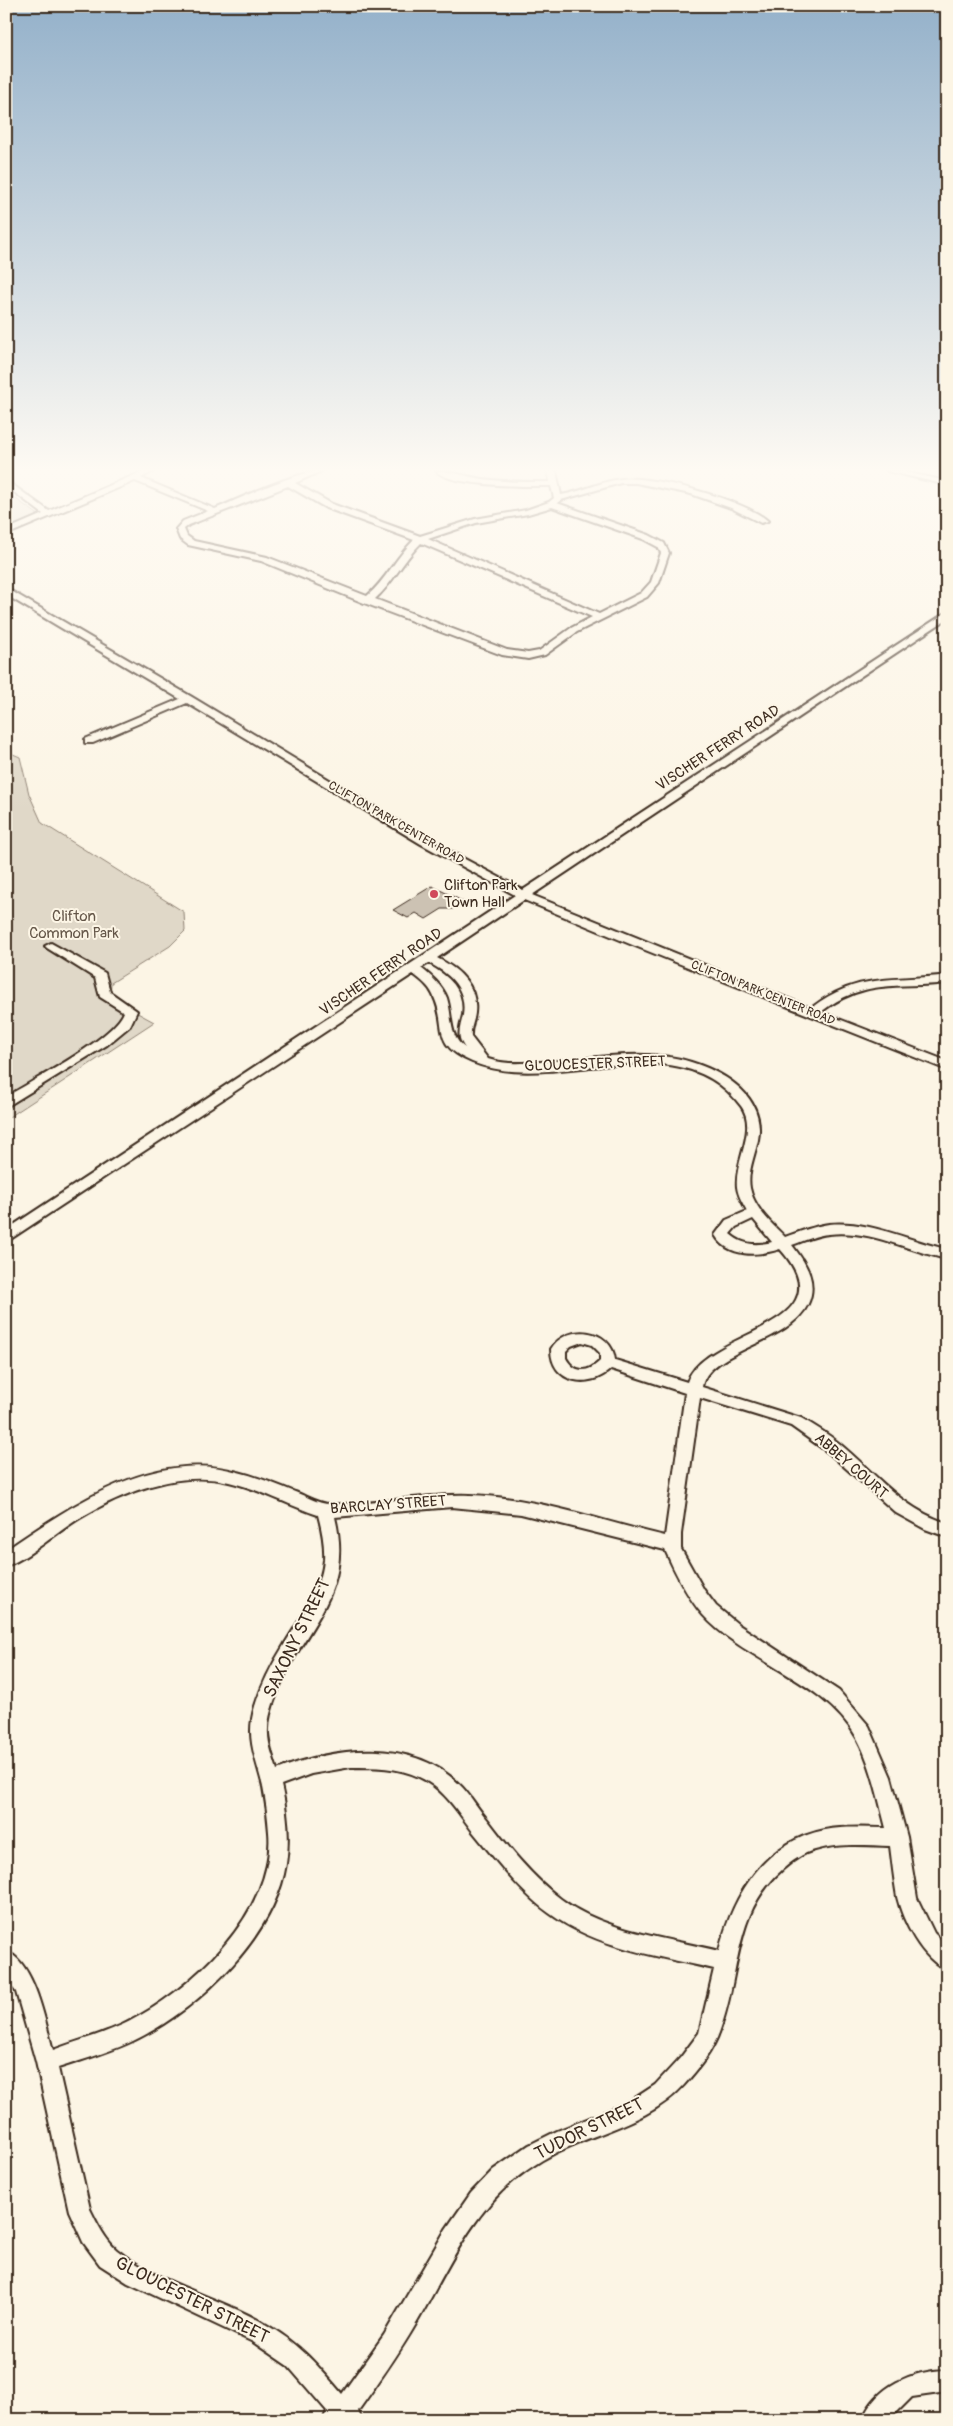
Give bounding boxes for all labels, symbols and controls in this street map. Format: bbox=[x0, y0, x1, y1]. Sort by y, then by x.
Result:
street label: VISCHER FERRY ROAD bbox=[652, 701, 784, 795]
street label: CLIFTON PARK CENTER ROAD bbox=[326, 778, 467, 868]
place label: Clifton Park Town Hall bbox=[444, 876, 518, 912]
marker: Clifton Park Town Hall bbox=[428, 888, 440, 900]
park label: Clifton Common Park bbox=[29, 907, 119, 943]
street label: VISCHER FERRY ROAD bbox=[316, 924, 446, 1020]
street label: CLIFTON PARK CENTER ROAD bbox=[689, 957, 838, 1029]
street label: GLOUCESTER STREET bbox=[524, 1052, 666, 1076]
street label: ABBEY COURT bbox=[810, 1429, 892, 1503]
street label: BARCLAY STREET bbox=[329, 1491, 447, 1519]
street label: SAXONY STREET bbox=[258, 1575, 336, 1701]
street label: TUDOR STREET bbox=[531, 2093, 647, 2165]
street label: GLOUCESTER STREET bbox=[111, 2251, 273, 2349]

